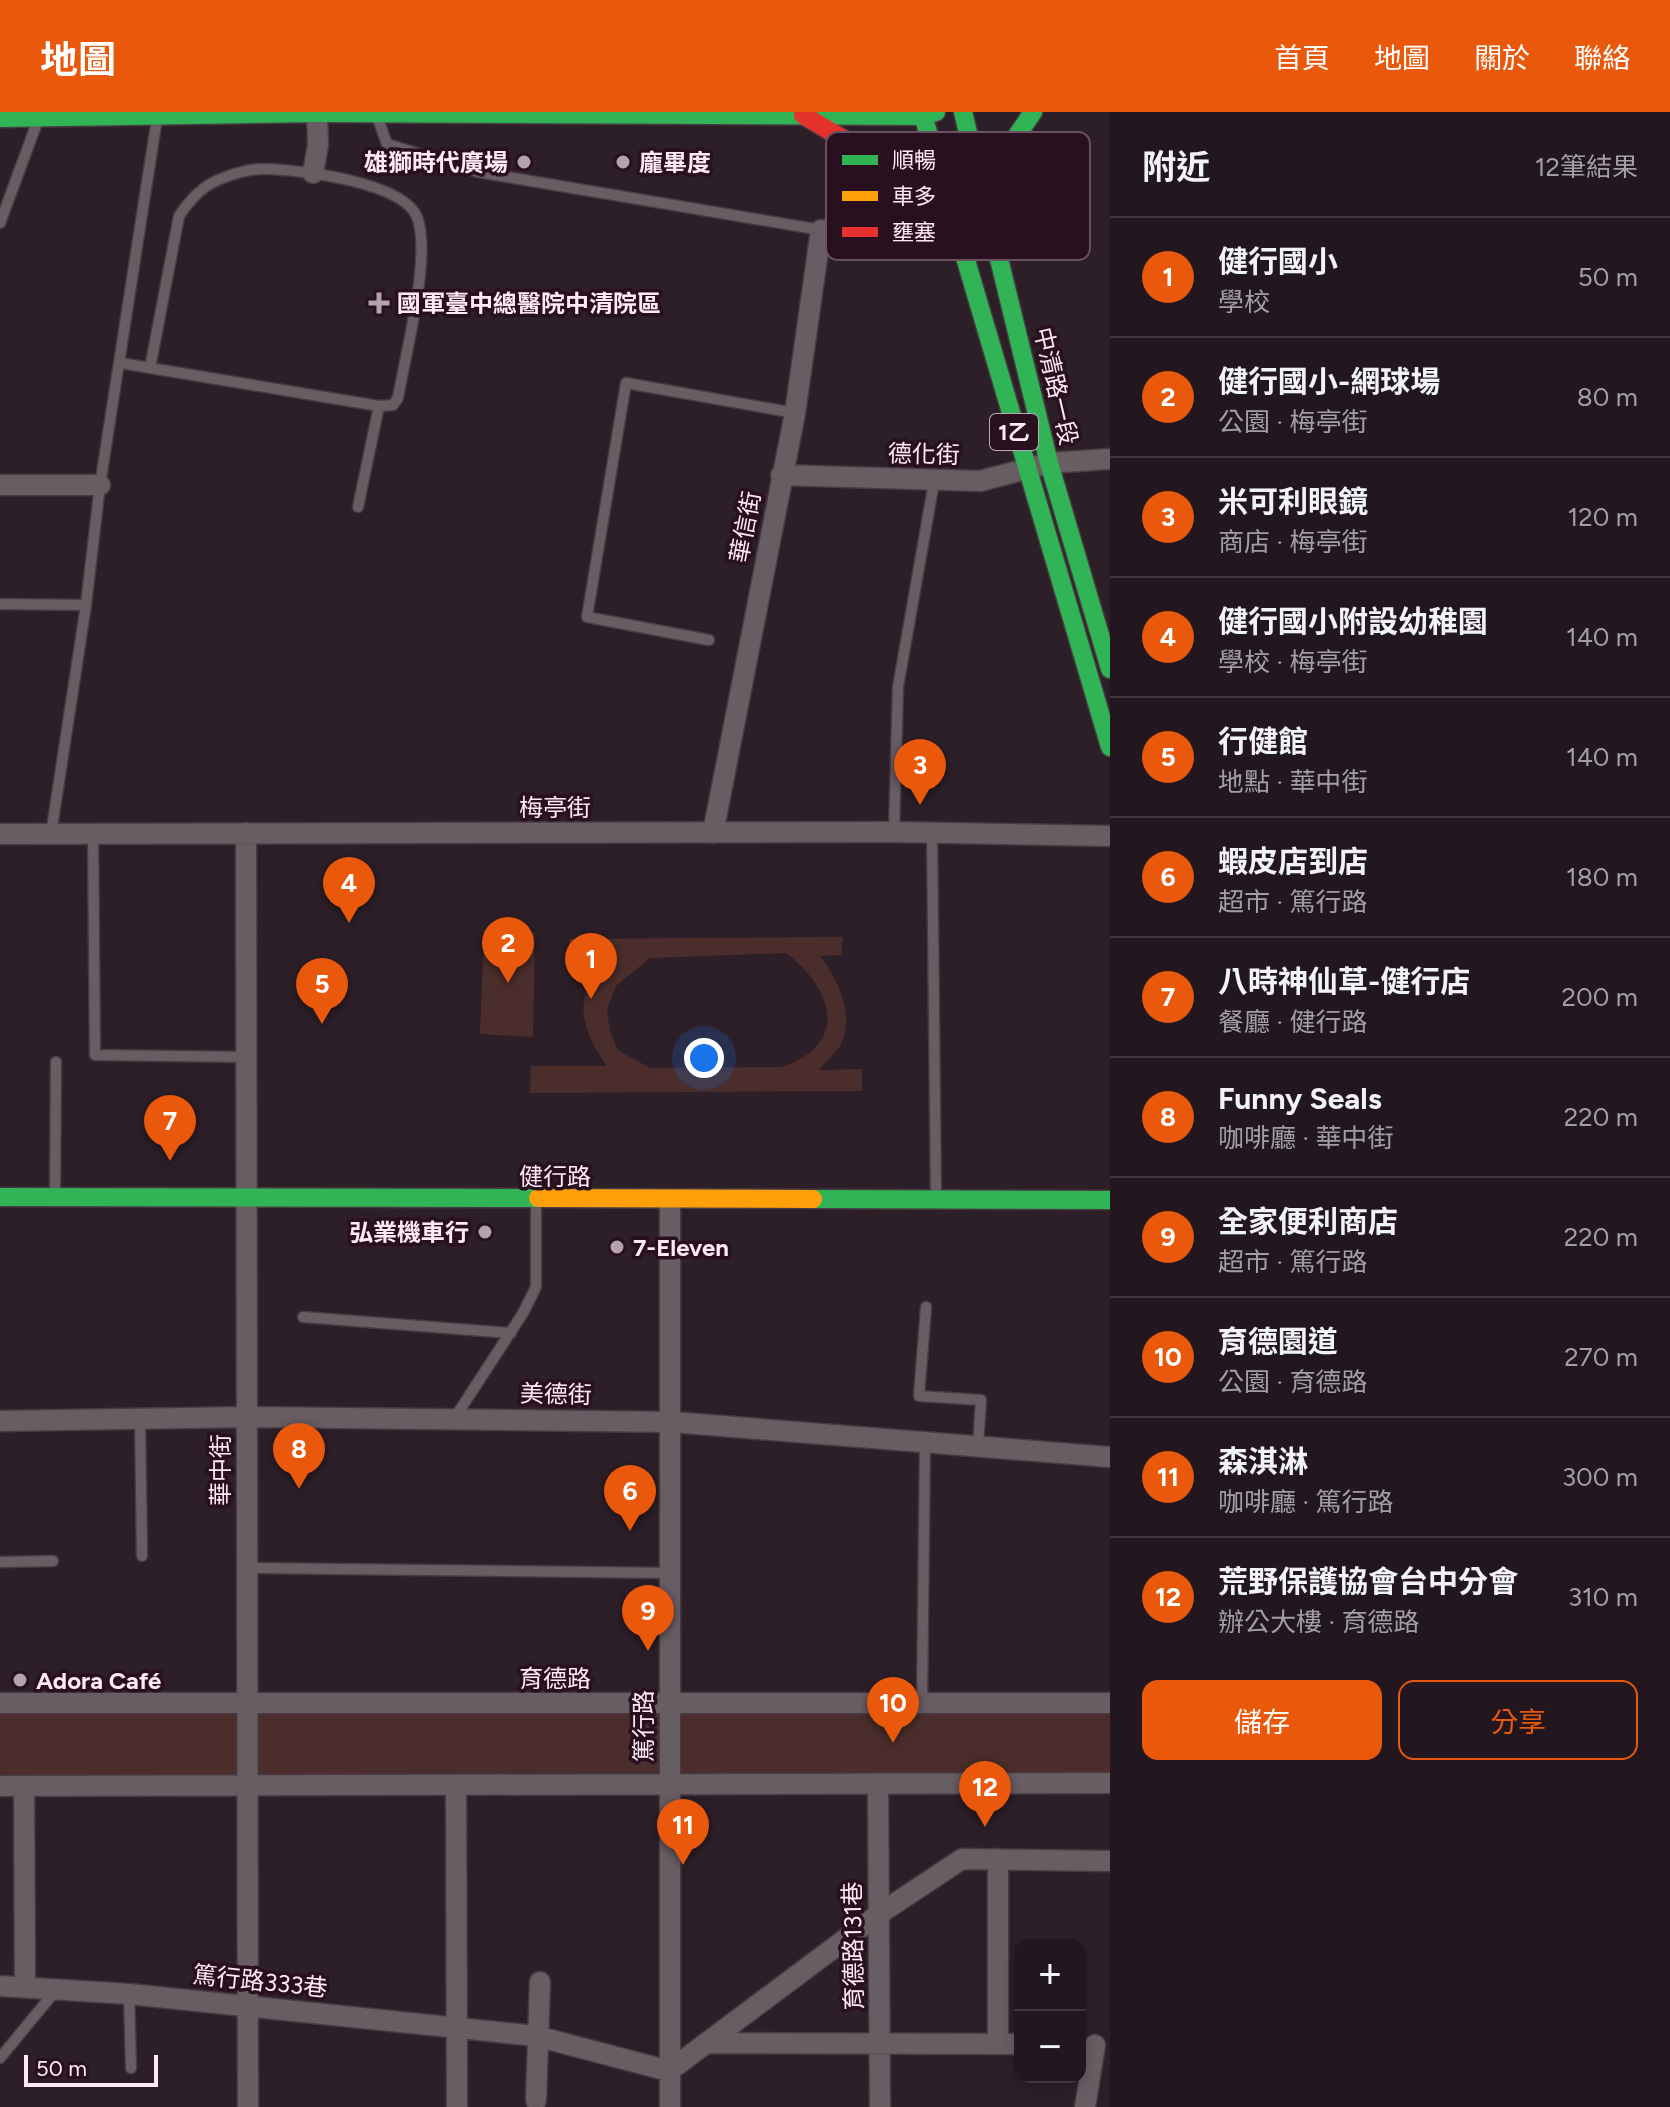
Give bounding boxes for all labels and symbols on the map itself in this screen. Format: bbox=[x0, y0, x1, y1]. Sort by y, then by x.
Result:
legend bbox=[826, 132, 1090, 260]
text: 順暢 bbox=[892, 147, 936, 174]
place label: 雄獅時代廣場 bbox=[364, 148, 508, 177]
place label: 龐畢度 bbox=[639, 148, 711, 177]
marker: 雄獅時代廣場 bbox=[515, 153, 533, 171]
marker: 龐畢度 bbox=[614, 153, 632, 171]
text: 車多 bbox=[892, 183, 936, 210]
text: 壅塞 bbox=[892, 219, 936, 246]
place label: 國軍臺中總醫院中清院區 bbox=[397, 289, 661, 318]
marker: 國軍臺中總醫院中清院區 bbox=[368, 292, 390, 314]
street label: 中清路一段 bbox=[1028, 324, 1084, 448]
road number: 1乙 bbox=[990, 414, 1038, 450]
street label: 德化街 bbox=[888, 439, 960, 469]
street label: 華信街 bbox=[724, 489, 766, 565]
pin: 3 bbox=[894, 739, 946, 805]
street label: 梅亭街 bbox=[519, 793, 591, 822]
pin: 4 bbox=[323, 857, 375, 923]
pin: 2 bbox=[482, 917, 534, 983]
pin: 1 bbox=[565, 933, 617, 999]
pin: 5 bbox=[296, 958, 348, 1024]
your location bbox=[684, 1038, 724, 1078]
pin: 7 bbox=[144, 1095, 196, 1161]
street label: 健行路 bbox=[519, 1162, 591, 1191]
place label: 弘業機車行 bbox=[349, 1218, 469, 1247]
marker: 弘業機車行 bbox=[476, 1223, 494, 1241]
place label: 7-Eleven bbox=[633, 1233, 729, 1262]
marker: 7-Eleven bbox=[608, 1238, 626, 1256]
street label: 美德街 bbox=[520, 1379, 592, 1409]
pin: 8 bbox=[273, 1423, 325, 1489]
street label: 華中街 bbox=[206, 1434, 235, 1506]
pin: 6 bbox=[604, 1465, 656, 1531]
pin: 9 bbox=[622, 1585, 674, 1651]
street label: 育德路 bbox=[519, 1664, 591, 1693]
place label: Adora Café bbox=[36, 1666, 161, 1695]
marker: Adora Café bbox=[11, 1671, 29, 1689]
pin: 10 bbox=[867, 1677, 919, 1743]
street label: 篤行路 bbox=[629, 1690, 658, 1762]
pin: 12 bbox=[959, 1761, 1011, 1827]
pin: 11 bbox=[657, 1799, 709, 1865]
street label: 育德路131巷 bbox=[837, 1881, 869, 2011]
street label: 篤行路333巷 bbox=[191, 1960, 329, 2002]
scale bar bbox=[24, 2051, 158, 2087]

